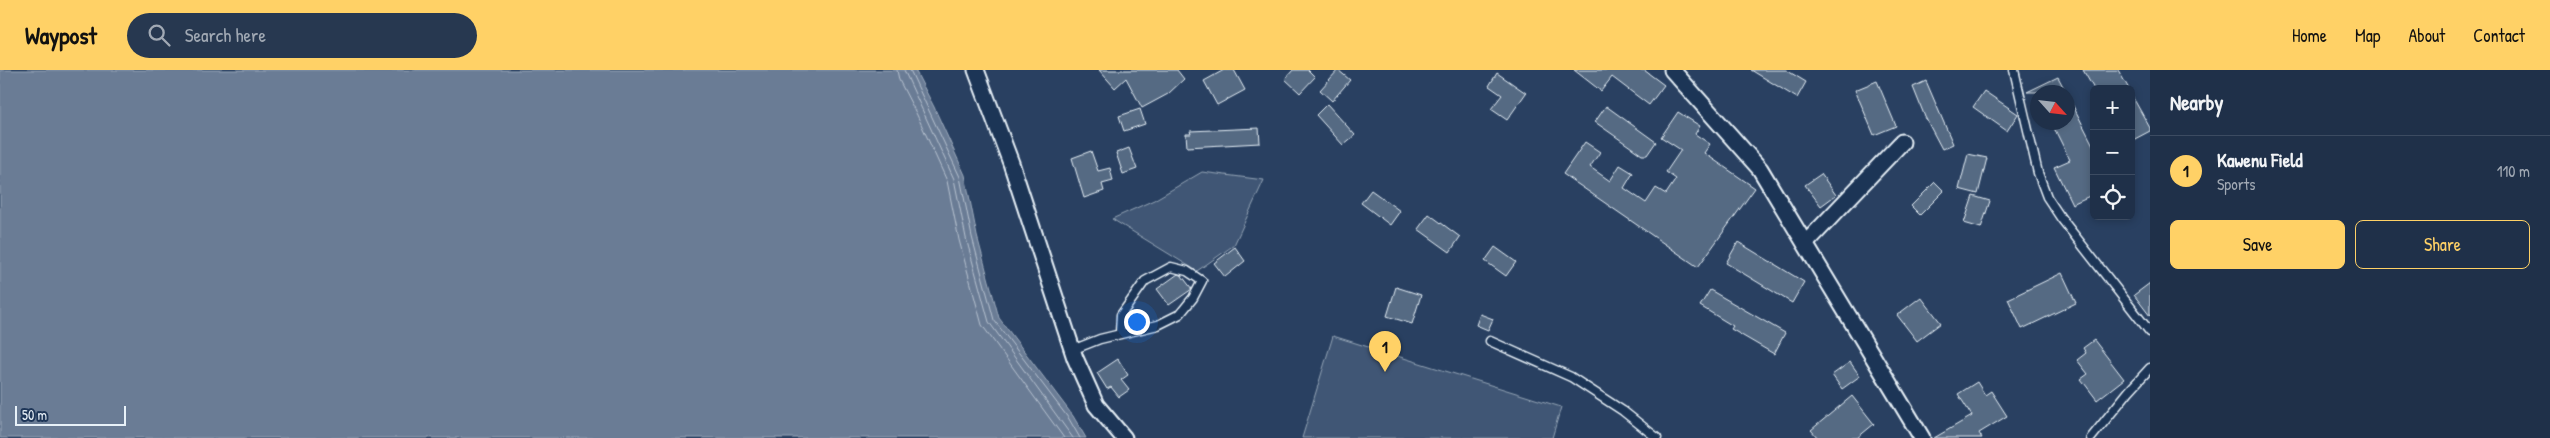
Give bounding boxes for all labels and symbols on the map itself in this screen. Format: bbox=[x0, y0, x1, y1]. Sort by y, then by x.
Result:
north arrow bbox=[2030, 85, 2075, 130]
your location bbox=[1124, 309, 1150, 335]
pin: 1 bbox=[1369, 331, 1401, 372]
scale bar bbox=[15, 403, 126, 426]

